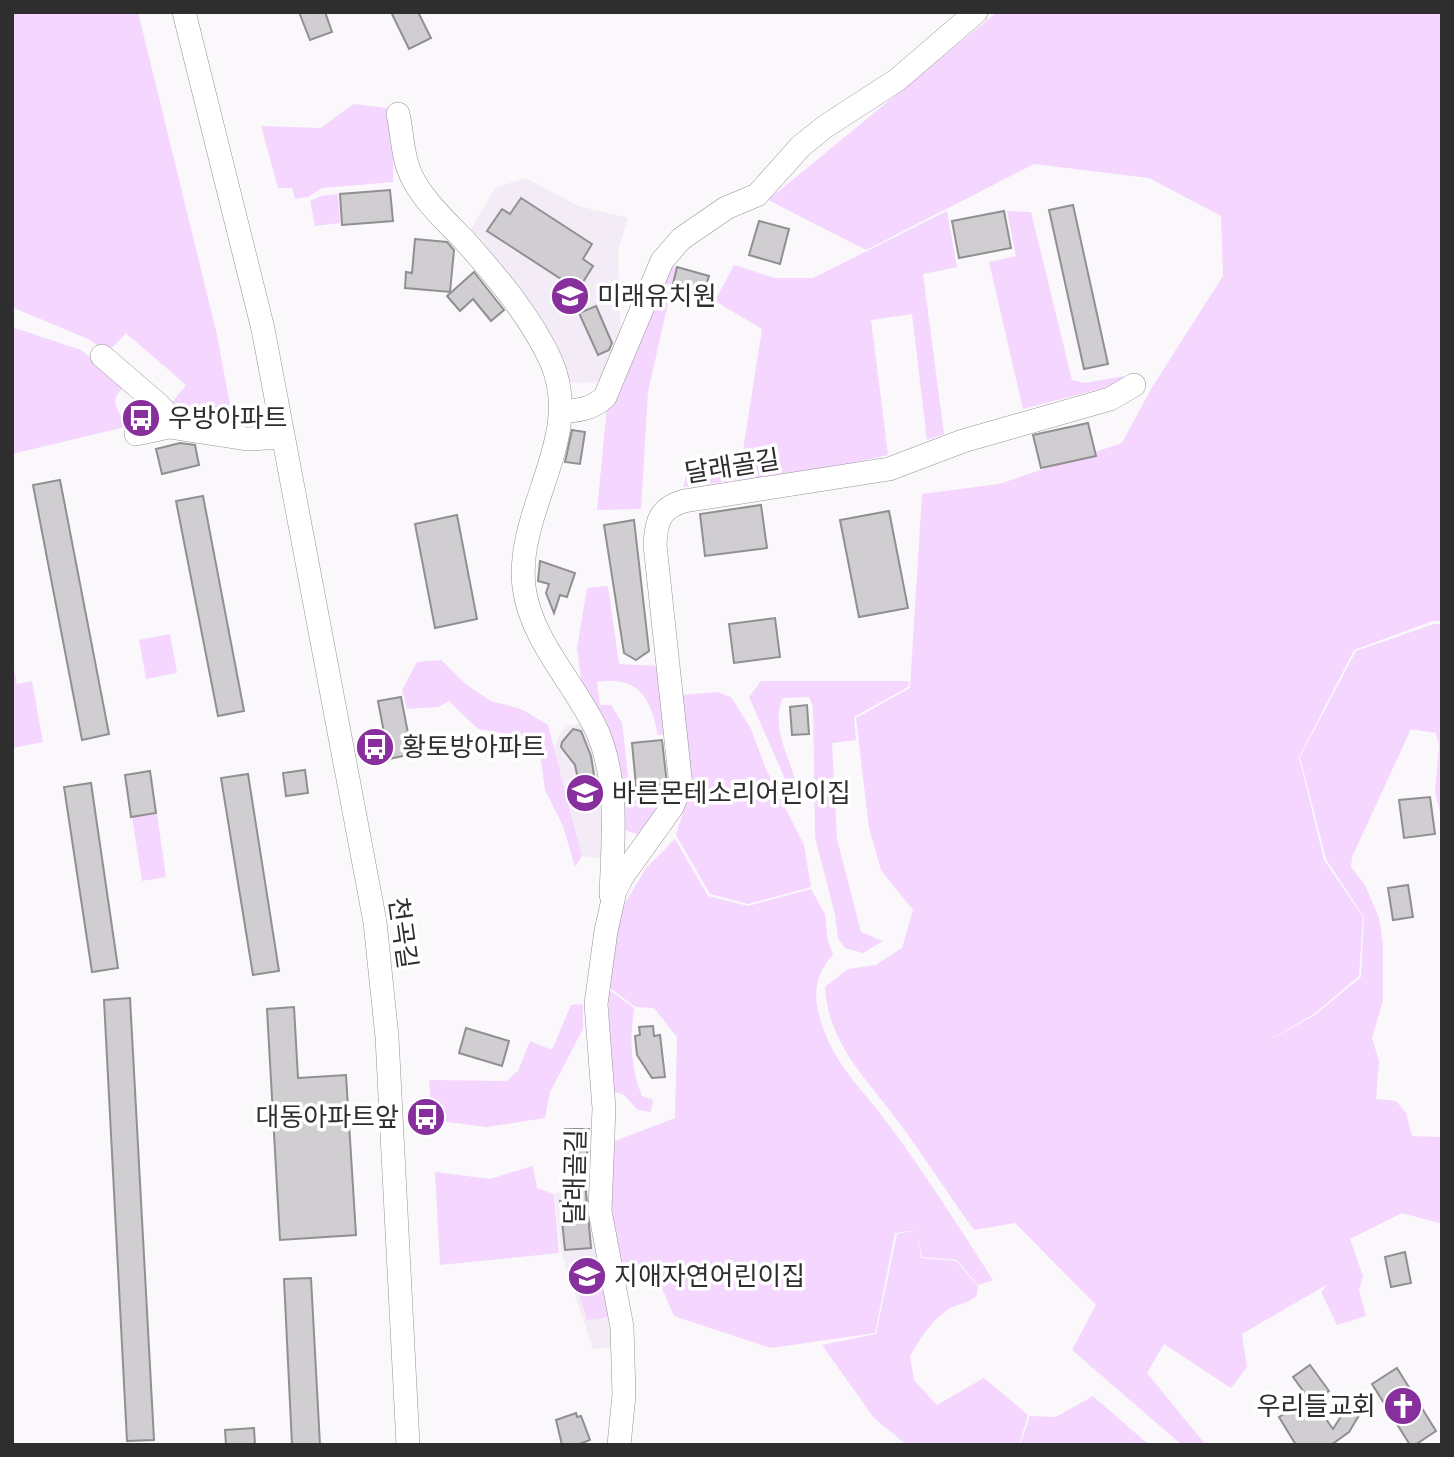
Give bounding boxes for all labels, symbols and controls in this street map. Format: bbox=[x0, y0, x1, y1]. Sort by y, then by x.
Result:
school or university icon: 미래유치원 bbox=[549, 275, 591, 317]
place label: 미래유치원 bbox=[597, 277, 717, 315]
bus stop icon: 우방아파트 bbox=[120, 397, 162, 439]
place label: 우방아파트 bbox=[168, 399, 288, 437]
street label: 달래골길 bbox=[682, 440, 782, 492]
bus stop icon: 황토방아파트 bbox=[354, 726, 396, 768]
place label: 황토방아파트 bbox=[402, 728, 546, 766]
school or university icon: 바른몬테소리어린이집 bbox=[564, 772, 606, 814]
place label: 바른몬테소리어린이집 bbox=[612, 774, 851, 812]
street label: 천곡길 bbox=[379, 895, 427, 971]
bus stop icon: 대동아파트앞 bbox=[405, 1096, 447, 1138]
place label: 대동아파트앞 bbox=[255, 1098, 399, 1136]
street label: 달래골길 bbox=[555, 1129, 595, 1225]
school or university icon: 지애자연어린이집 bbox=[566, 1255, 608, 1297]
place label: 지애자연어린이집 bbox=[614, 1257, 805, 1295]
church icon: 우리들교회 bbox=[1382, 1385, 1424, 1427]
place label: 우리들교회 bbox=[1256, 1387, 1376, 1425]

